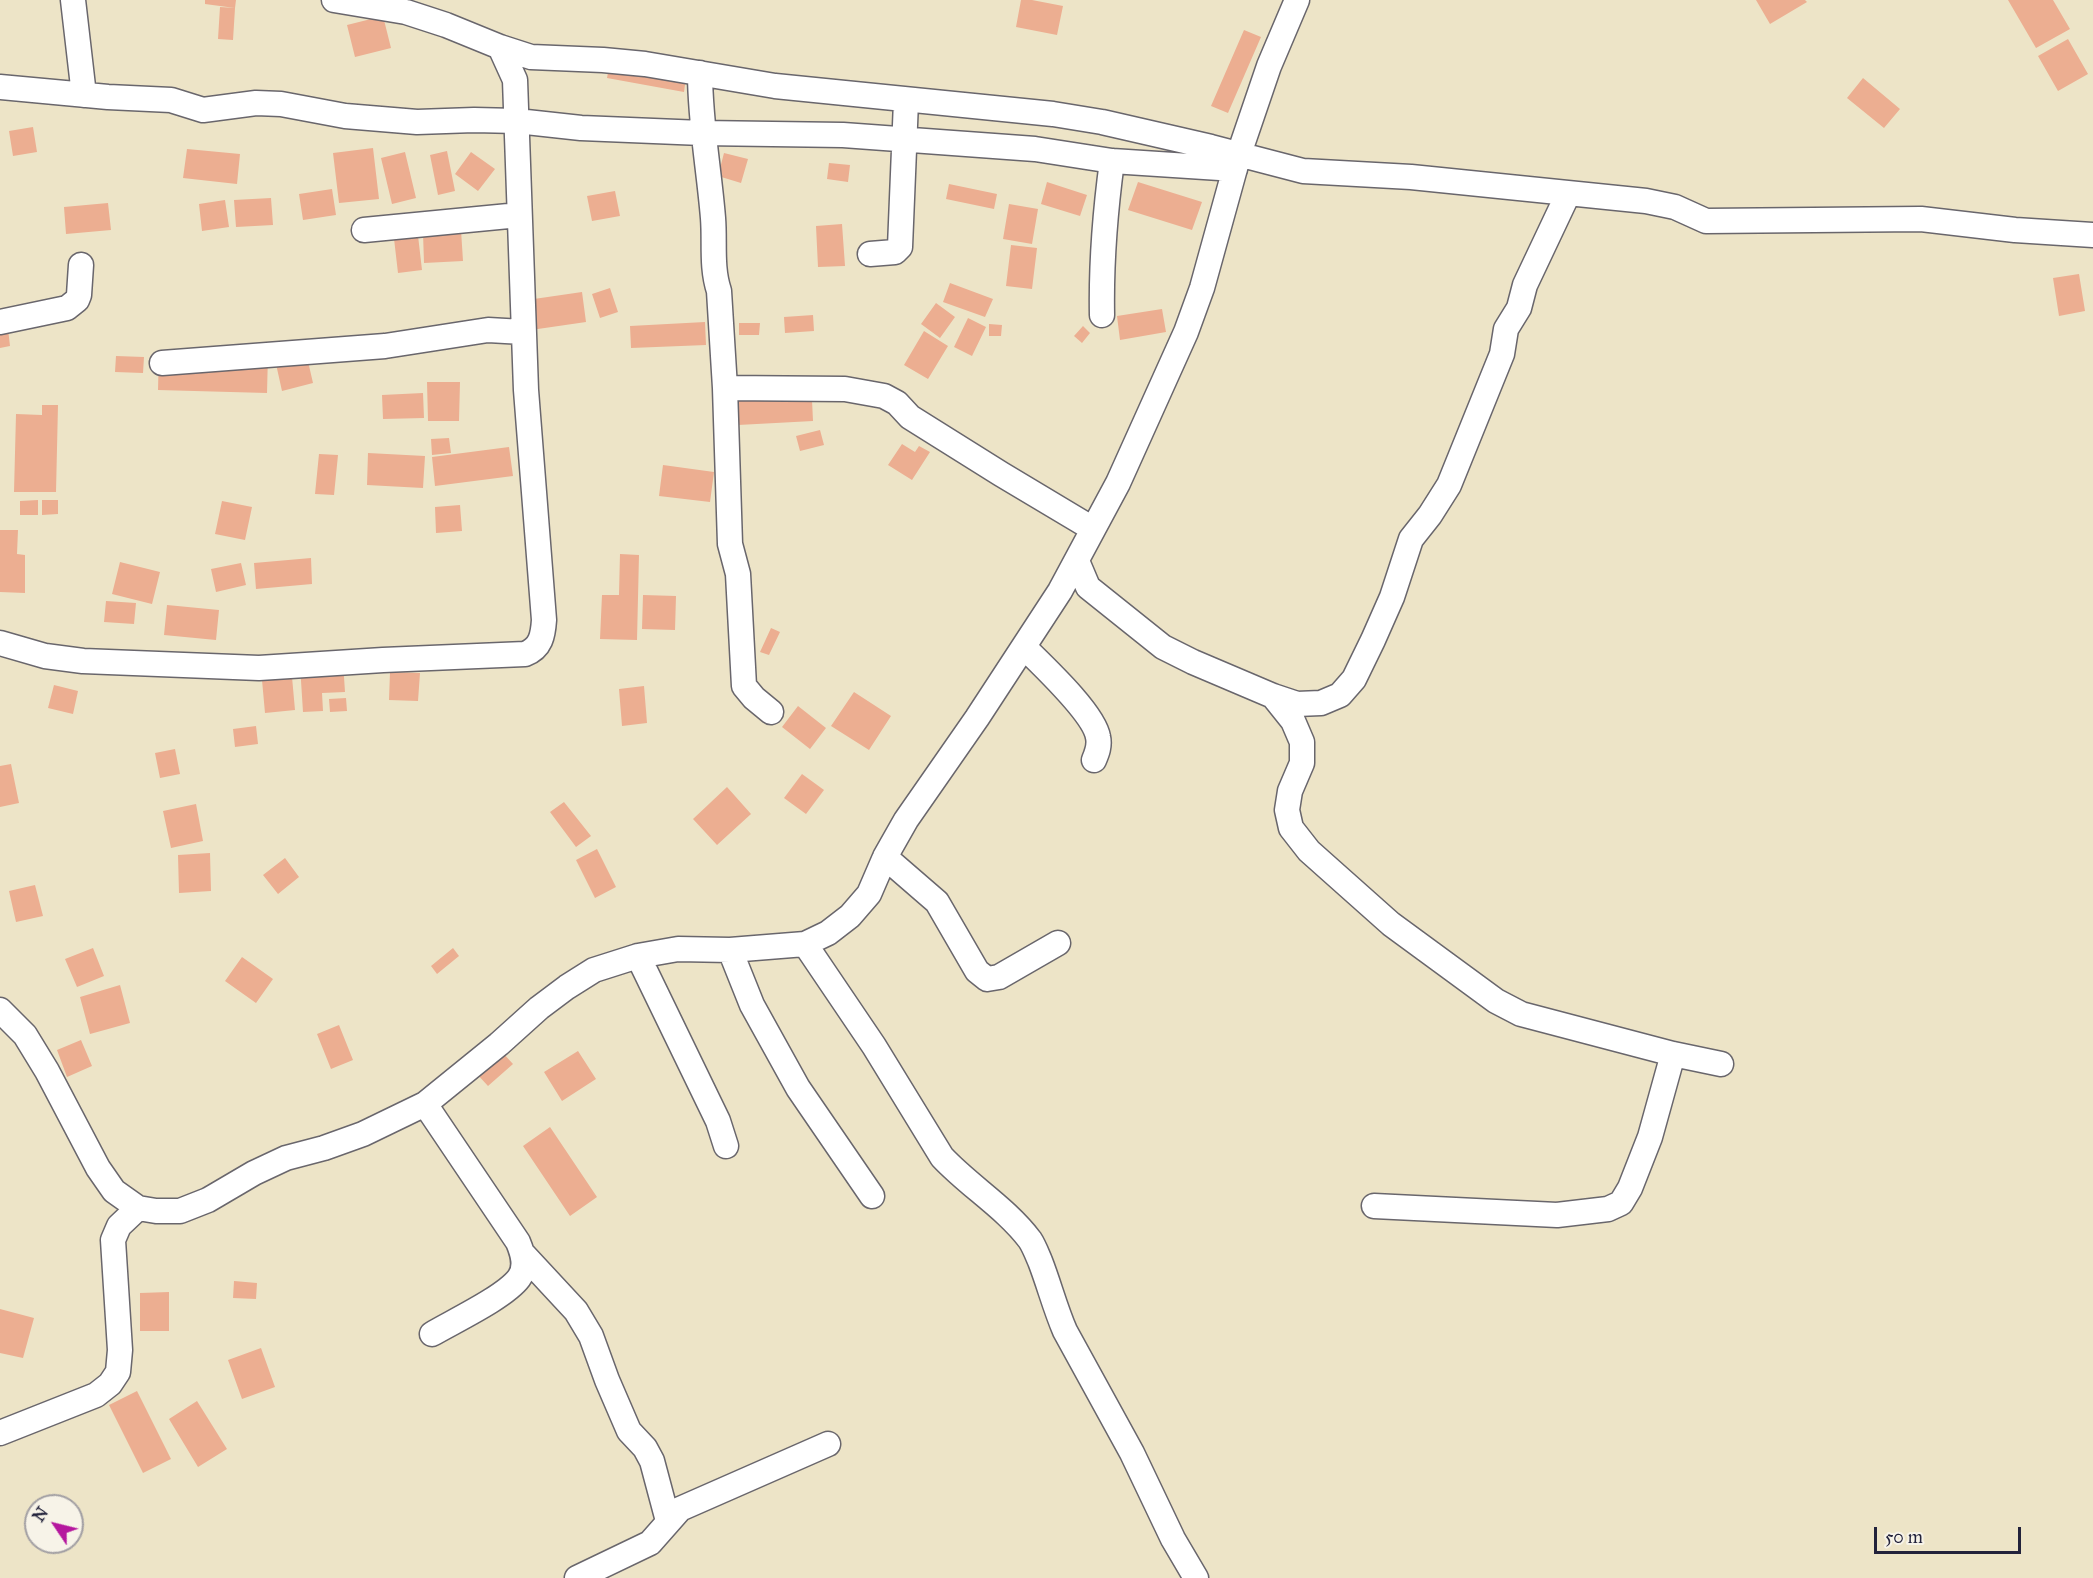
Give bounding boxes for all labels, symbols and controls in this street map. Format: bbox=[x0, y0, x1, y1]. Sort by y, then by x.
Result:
north arrow bbox=[24, 1494, 84, 1554]
text: N bbox=[29, 1504, 52, 1526]
scale bar bbox=[1877, 1515, 2024, 1553]
text: 50 m bbox=[1885, 1526, 1923, 1548]

